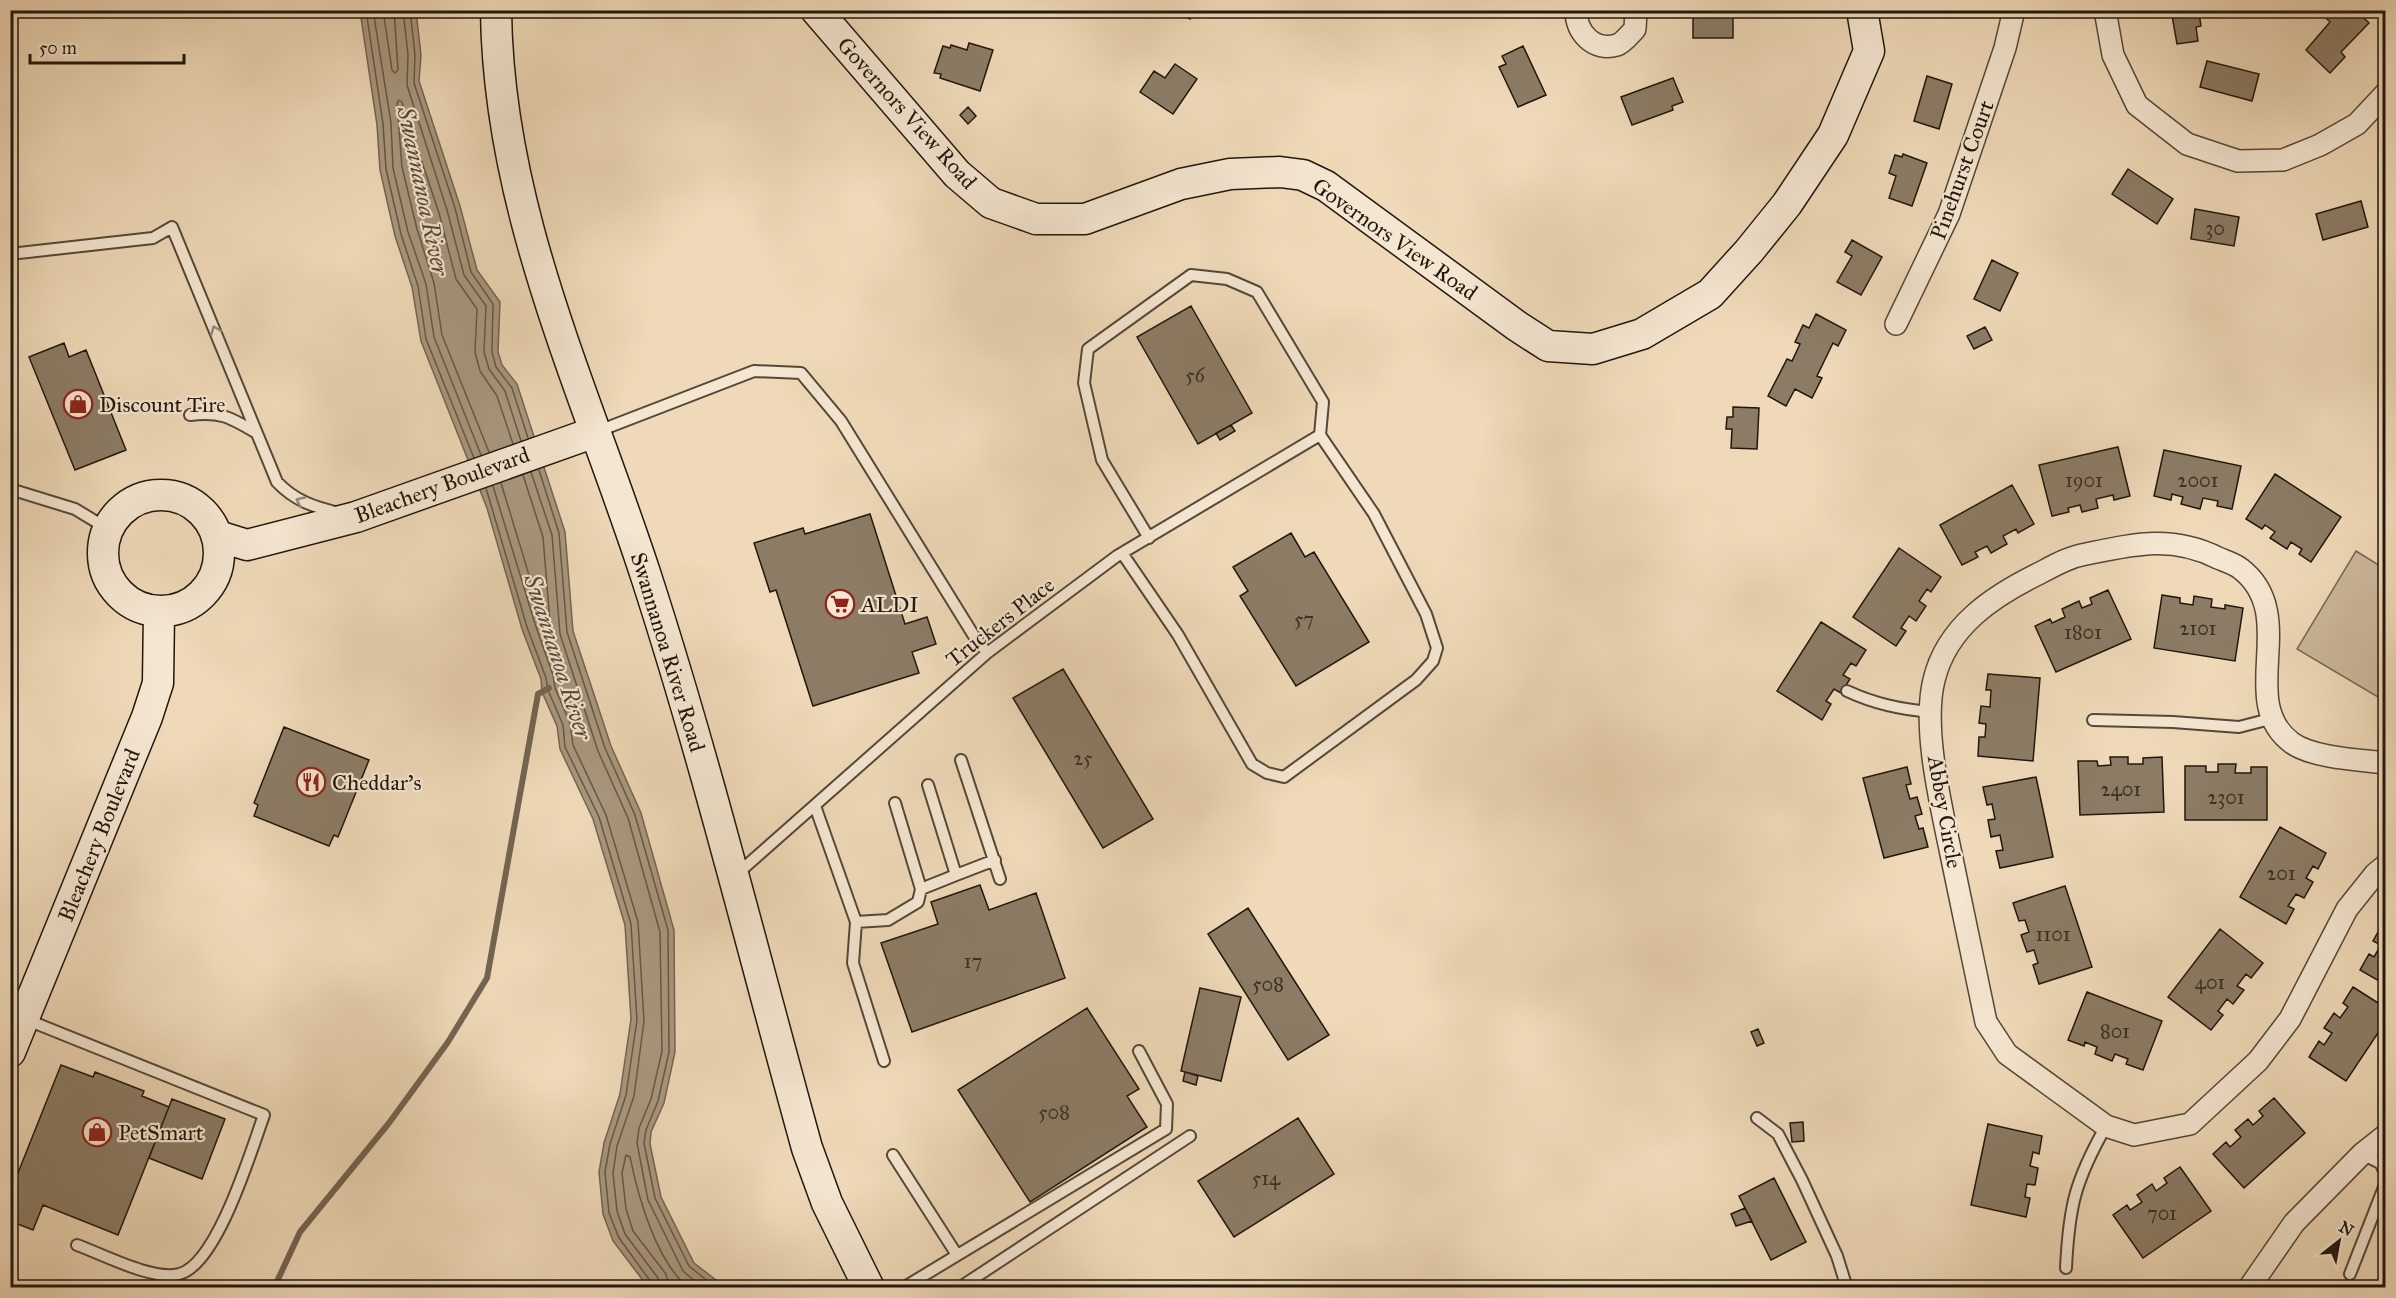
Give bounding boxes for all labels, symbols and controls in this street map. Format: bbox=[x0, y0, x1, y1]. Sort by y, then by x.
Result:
scale bar bbox=[30, 27, 184, 65]
street label: Governors View Road bbox=[832, 31, 982, 195]
text: 50 m bbox=[39, 37, 77, 59]
street label: Pinehurst Court bbox=[1924, 96, 2000, 243]
water label: Swannanoa River bbox=[390, 103, 456, 280]
street label: Governors View Road bbox=[1307, 172, 1483, 306]
house number: 30 bbox=[2205, 216, 2225, 240]
one-way arrow bbox=[210, 325, 222, 336]
house number: 56 bbox=[1185, 363, 1206, 387]
shop icon: Discount Tire bbox=[62, 388, 94, 420]
place label: Discount Tire bbox=[99, 391, 225, 418]
street label: Bleachery Boulevard bbox=[351, 441, 533, 529]
house number: 1901 bbox=[2065, 468, 2103, 492]
house number: 2001 bbox=[2178, 468, 2219, 492]
one-way arrow bbox=[295, 496, 306, 508]
street label: Swannanoa River Road bbox=[625, 549, 711, 755]
water label: Swannanoa River bbox=[517, 569, 599, 745]
street label: Truckers Place bbox=[940, 571, 1060, 673]
supermarket icon: ALDI bbox=[824, 588, 856, 620]
place label: ALDI bbox=[860, 591, 919, 618]
house number: 57 bbox=[1294, 607, 1314, 631]
house number: 2101 bbox=[2179, 616, 2217, 640]
house number: 1801 bbox=[2064, 620, 2102, 644]
street label: Bleachery Boulevard bbox=[52, 745, 146, 925]
house number: 25 bbox=[1073, 746, 1093, 770]
street label: Abbey Circle bbox=[1922, 753, 1968, 870]
restaurant icon: Cheddar's bbox=[295, 766, 327, 798]
place label: Cheddar's bbox=[332, 769, 421, 796]
house number: 2401 bbox=[2101, 777, 2141, 801]
house number: 2301 bbox=[2207, 785, 2245, 809]
house number: 201 bbox=[2266, 861, 2296, 885]
house number: 1101 bbox=[2035, 922, 2071, 946]
house number: 17 bbox=[964, 949, 982, 973]
house number: 401 bbox=[2195, 970, 2225, 994]
house number: 508 bbox=[1252, 972, 1284, 996]
house number: 801 bbox=[2100, 1019, 2130, 1043]
house number: 508 bbox=[1038, 1100, 1070, 1124]
shop icon: PetSmart bbox=[81, 1116, 113, 1148]
place label: PetSmart bbox=[118, 1119, 204, 1146]
house number: 514 bbox=[1252, 1166, 1281, 1190]
house number: 701 bbox=[2147, 1201, 2177, 1225]
north arrow bbox=[2309, 1211, 2369, 1271]
text: N bbox=[2336, 1217, 2358, 1240]

